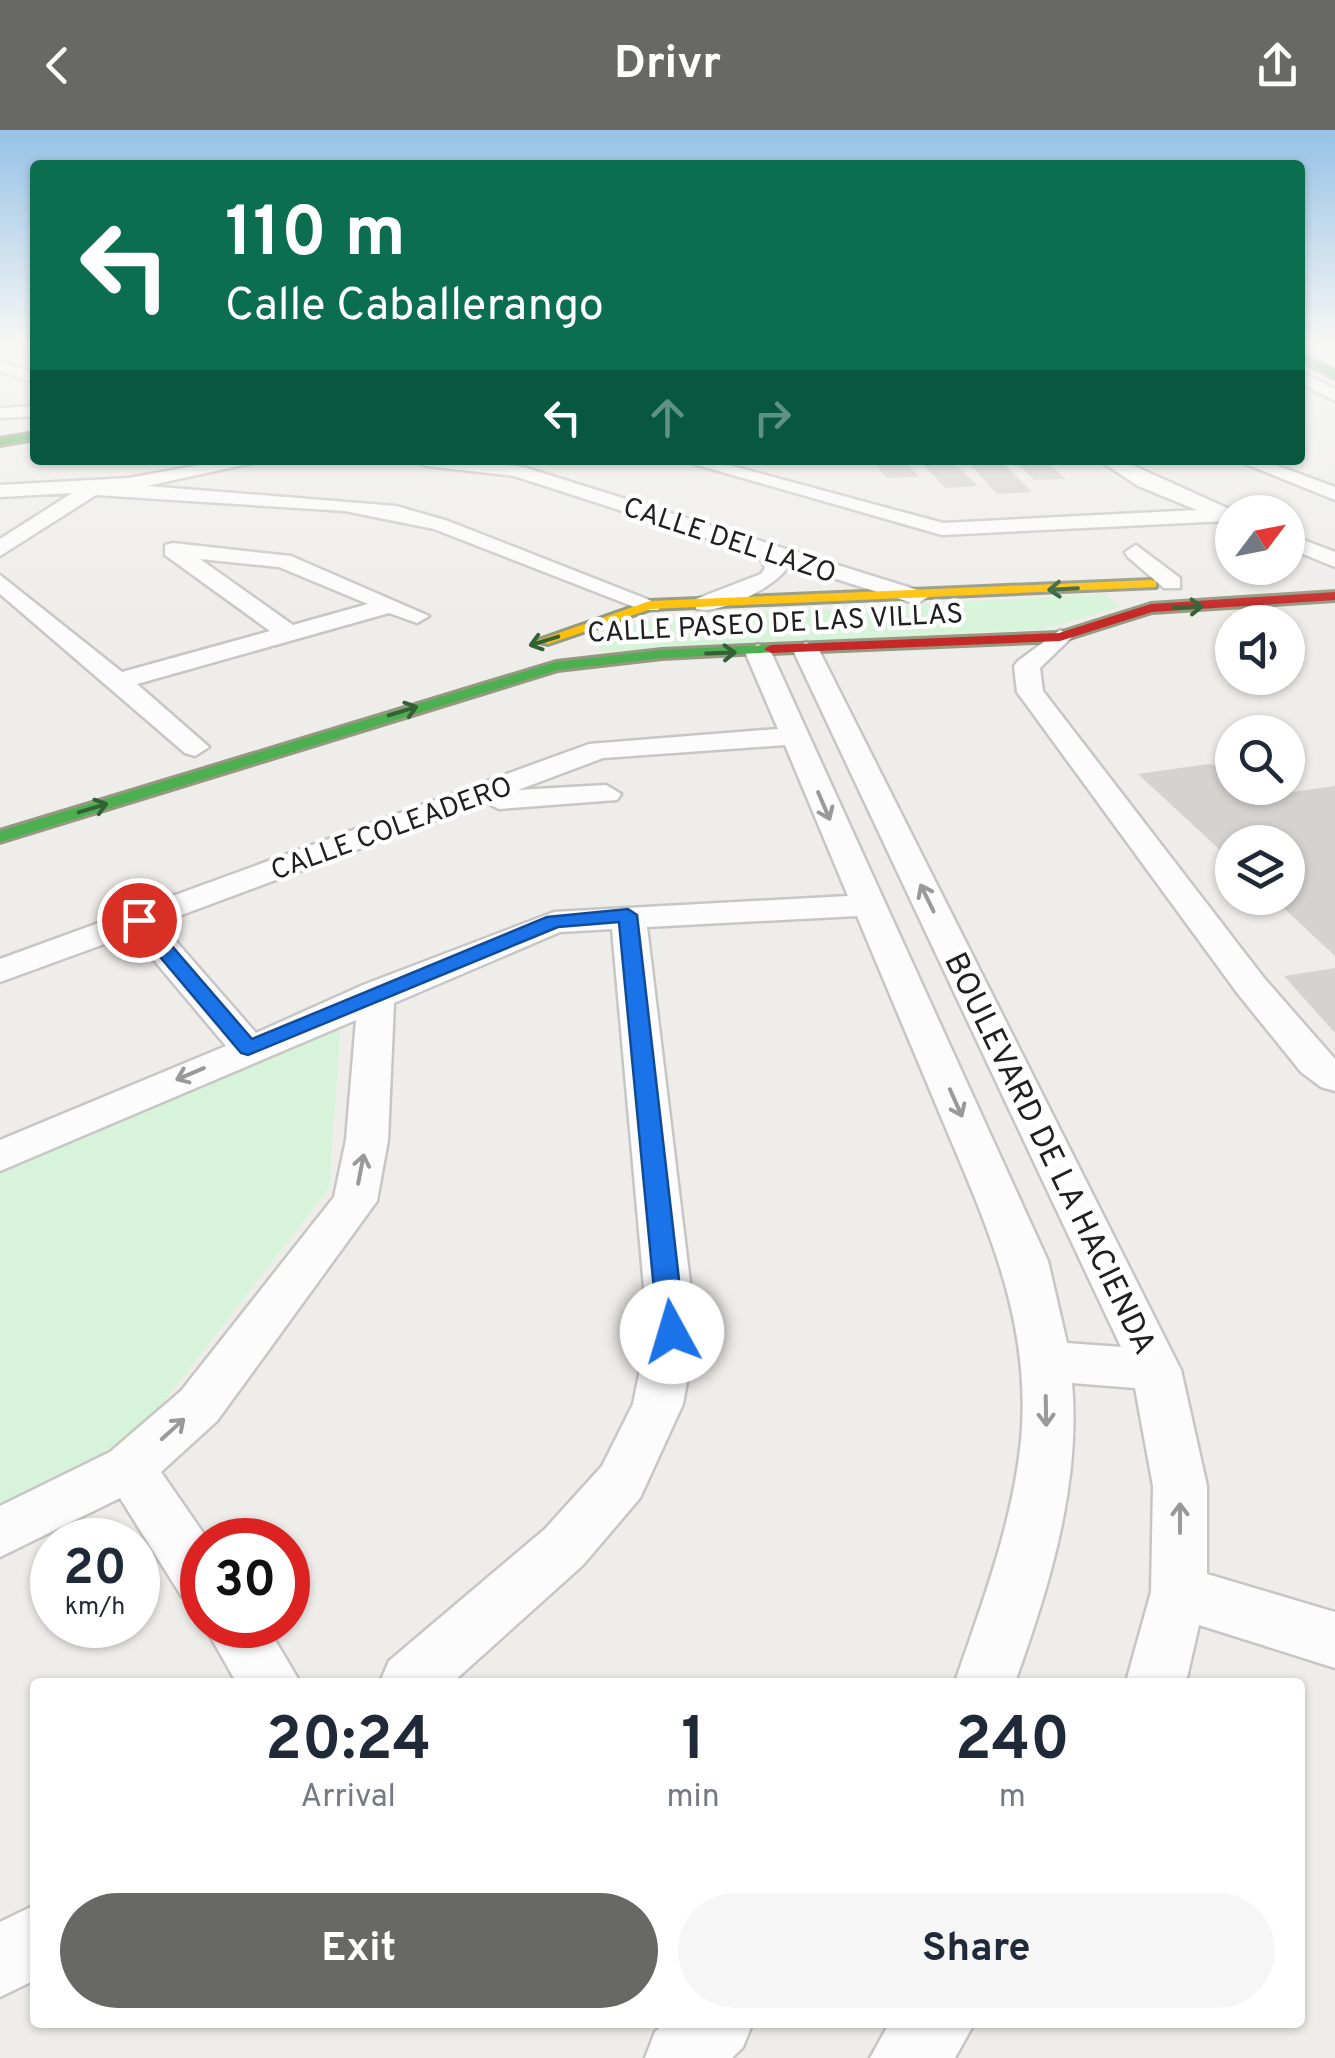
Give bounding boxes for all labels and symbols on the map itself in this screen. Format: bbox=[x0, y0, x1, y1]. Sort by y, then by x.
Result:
street label: CALLE DEL LAZO bbox=[618, 490, 840, 593]
north arrow bbox=[1215, 495, 1305, 585]
one-way arrow bbox=[1047, 580, 1079, 599]
street label: CALLE PASEO DE LAS VILLAS bbox=[586, 597, 964, 653]
one-way arrow bbox=[1171, 597, 1203, 616]
one-way arrow bbox=[529, 633, 561, 651]
one-way arrow bbox=[704, 643, 736, 662]
one-way arrow bbox=[387, 701, 419, 719]
street label: CALLE COLEADERO bbox=[266, 769, 518, 890]
one-way arrow bbox=[816, 790, 834, 821]
one-way arrow bbox=[77, 798, 108, 816]
pin bbox=[97, 878, 182, 963]
one-way arrow bbox=[916, 884, 935, 914]
street label: BOULEVARD DE LA HACIENDA bbox=[933, 947, 1163, 1362]
one-way arrow bbox=[175, 1066, 206, 1084]
one-way arrow bbox=[948, 1087, 966, 1118]
one-way arrow bbox=[352, 1154, 371, 1186]
position arrow bbox=[620, 1280, 724, 1384]
one-way arrow bbox=[1036, 1394, 1056, 1427]
one-way arrow bbox=[159, 1419, 185, 1441]
one-way arrow bbox=[1170, 1502, 1190, 1534]
speed limit sign: 30 bbox=[180, 1518, 310, 1648]

